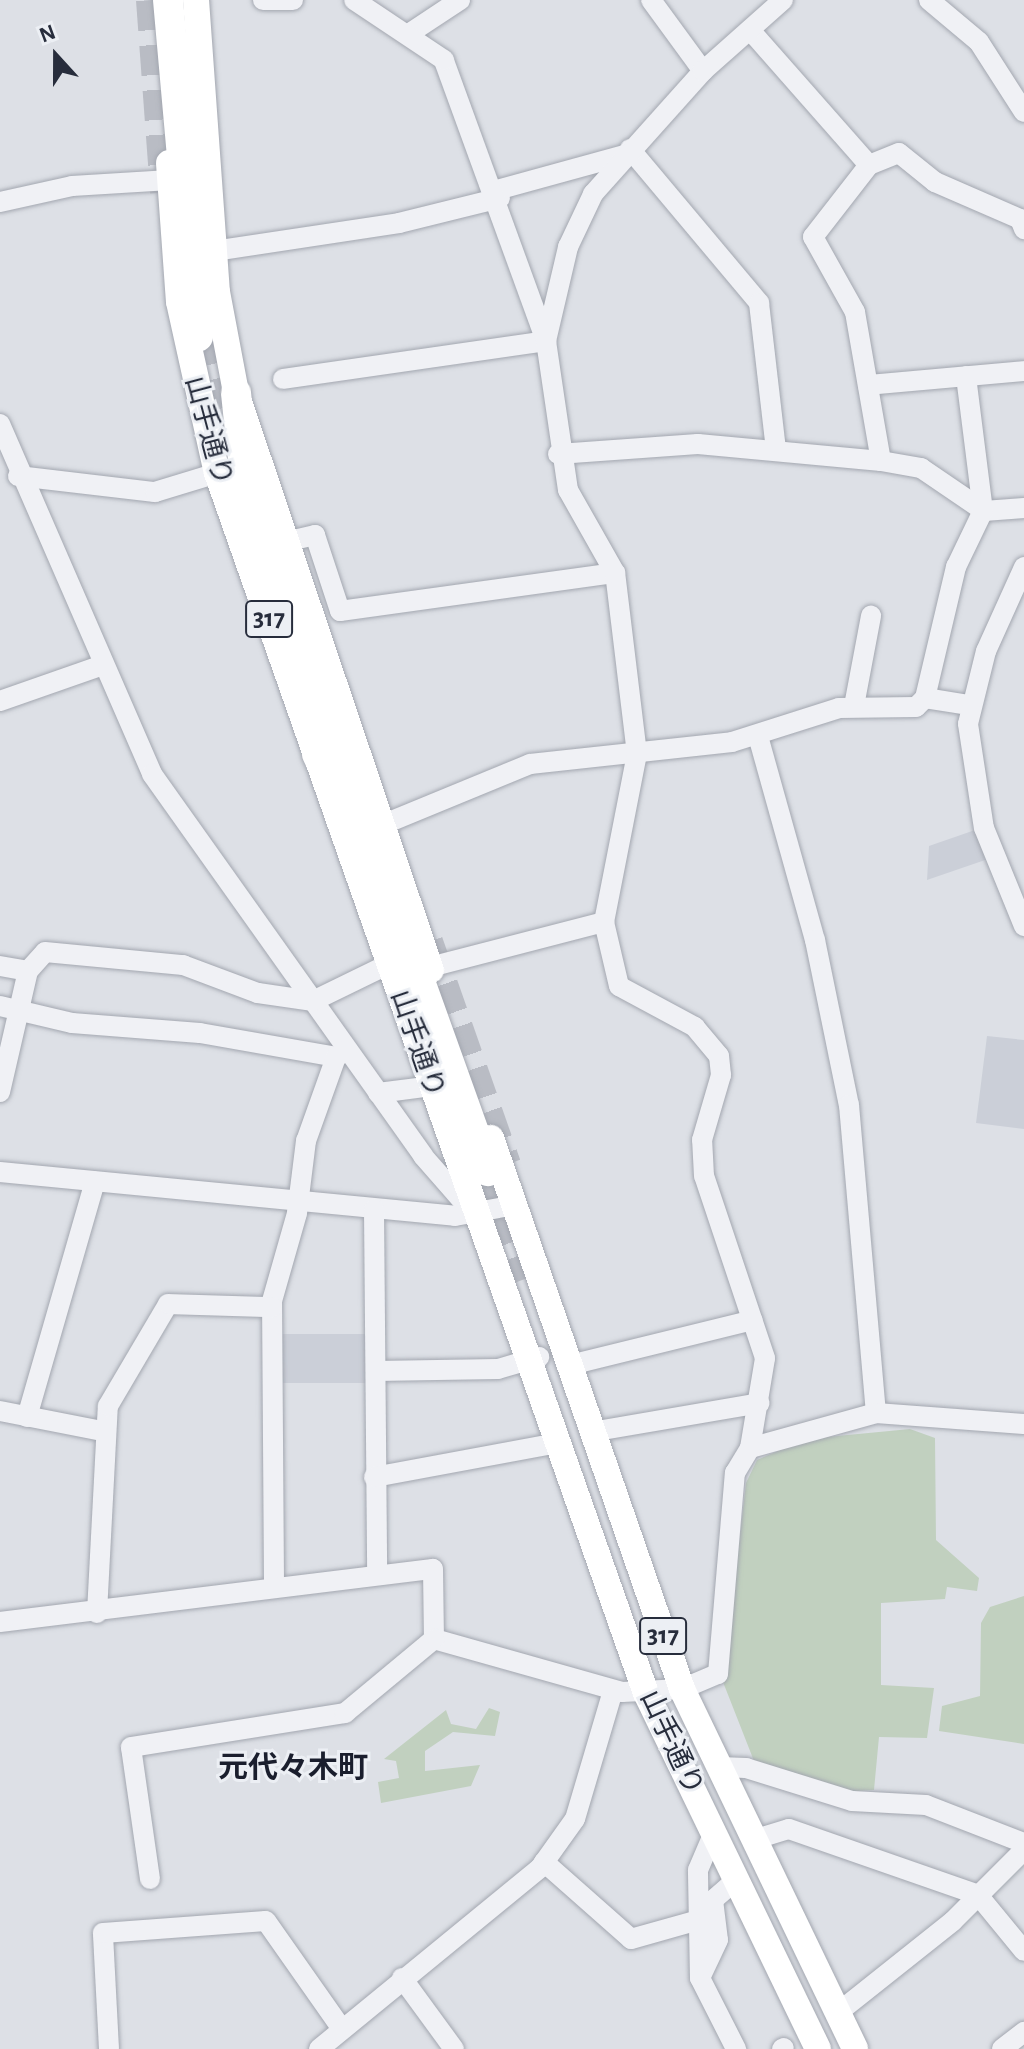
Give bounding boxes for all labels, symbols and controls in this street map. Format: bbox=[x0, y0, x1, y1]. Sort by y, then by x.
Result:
north arrow bbox=[16, 16, 96, 96]
text: N bbox=[36, 21, 58, 47]
street label: 山手通り bbox=[177, 373, 239, 489]
road number: 317 bbox=[245, 597, 293, 641]
street label: 山手通り bbox=[383, 986, 451, 1102]
road number: 317 bbox=[639, 1614, 687, 1658]
street label: 山手通り bbox=[632, 1685, 710, 1801]
district label: 元代々木町 bbox=[218, 1750, 368, 1786]

